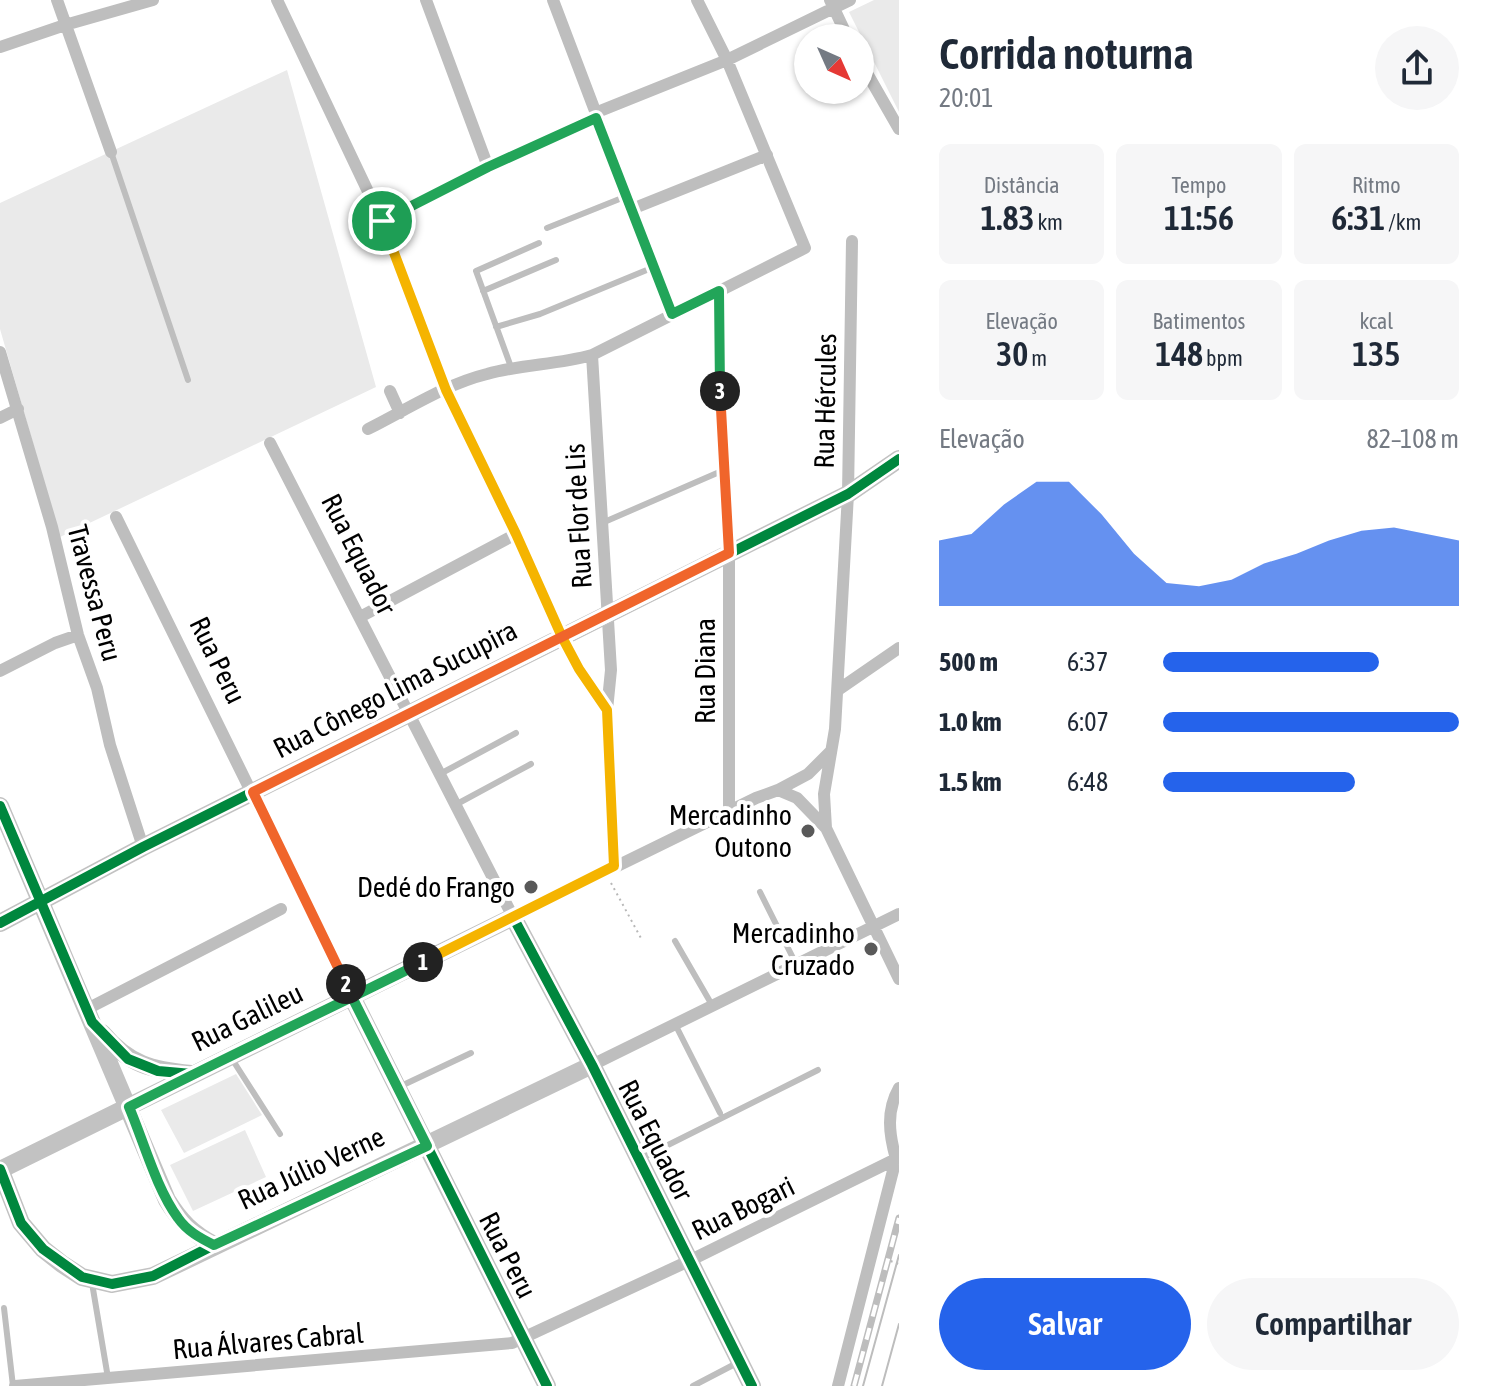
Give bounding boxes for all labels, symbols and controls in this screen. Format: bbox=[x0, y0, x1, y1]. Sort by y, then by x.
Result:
north arrow bbox=[794, 24, 874, 104]
map controls bbox=[794, 24, 874, 104]
button: share bbox=[1375, 26, 1459, 110]
text: Corrida noturna bbox=[939, 28, 1194, 78]
text: 20:01 bbox=[939, 83, 994, 113]
text: Distância bbox=[984, 172, 1060, 198]
text: Tempo bbox=[1172, 172, 1226, 198]
text: Ritmo bbox=[1352, 172, 1401, 198]
pin bbox=[348, 187, 416, 255]
text: 1.83 bbox=[980, 198, 1034, 237]
text: 11:56 bbox=[1164, 198, 1234, 237]
text: 6:31 bbox=[1331, 198, 1385, 237]
icon: arrive bbox=[360, 199, 404, 243]
text: km bbox=[1034, 209, 1063, 235]
text: /km bbox=[1385, 209, 1421, 235]
text: Elevação bbox=[985, 308, 1058, 334]
text: Batimentos bbox=[1153, 308, 1245, 334]
text: kcal bbox=[1360, 308, 1393, 334]
street label: Rua Hércules bbox=[808, 333, 842, 469]
text: 30 bbox=[996, 334, 1028, 373]
text: 148 bbox=[1155, 334, 1203, 373]
text: 135 bbox=[1352, 334, 1400, 373]
text: m bbox=[1028, 345, 1047, 371]
text: bpm bbox=[1203, 345, 1243, 371]
pin: 3 bbox=[700, 371, 740, 411]
text: 3 bbox=[715, 378, 725, 404]
text: Elevação bbox=[939, 424, 1025, 454]
text: 82–108 m bbox=[1367, 424, 1459, 454]
street label: Rua Flor de Lis bbox=[558, 443, 598, 589]
street label: Rua Equador bbox=[315, 488, 403, 620]
street label: Travessa Peru bbox=[61, 521, 129, 665]
street label: Rua Peru bbox=[183, 611, 253, 709]
street label: Rua Cônego Lima Sucupira bbox=[268, 614, 522, 764]
street label: Rua Diana bbox=[689, 618, 721, 724]
text: 500 m bbox=[939, 647, 998, 677]
text: 6:37 bbox=[1067, 647, 1108, 677]
text: 1.0 km bbox=[939, 707, 1002, 737]
text: 6:07 bbox=[1067, 707, 1109, 737]
text: 1.5 km bbox=[939, 767, 1002, 797]
text: 6:48 bbox=[1067, 767, 1108, 797]
place label: Mercadinho Outono bbox=[669, 799, 792, 863]
marker: Mercadinho Outono bbox=[799, 822, 817, 840]
place label: Dedé do Frango bbox=[357, 871, 515, 903]
marker: Dedé do Frango bbox=[522, 878, 540, 896]
place label: Mercadinho Cruzado bbox=[732, 917, 855, 981]
marker: Mercadinho Cruzado bbox=[862, 940, 880, 958]
pin: 1 bbox=[403, 942, 443, 982]
text: 1 bbox=[418, 949, 428, 975]
pin: 2 bbox=[326, 964, 366, 1004]
text: 2 bbox=[341, 971, 351, 997]
street label: Rua Galileu bbox=[186, 976, 308, 1058]
street label: Rua Equador bbox=[612, 1074, 700, 1206]
street label: Rua Júlio Verne bbox=[233, 1120, 389, 1216]
street label: Rua Bogari bbox=[687, 1170, 799, 1246]
street label: Rua Peru bbox=[473, 1207, 543, 1303]
button: Salvar bbox=[939, 1278, 1191, 1370]
button: Compartilhar bbox=[1207, 1278, 1459, 1370]
street label: Rua Álvares Cabral bbox=[171, 1317, 365, 1365]

